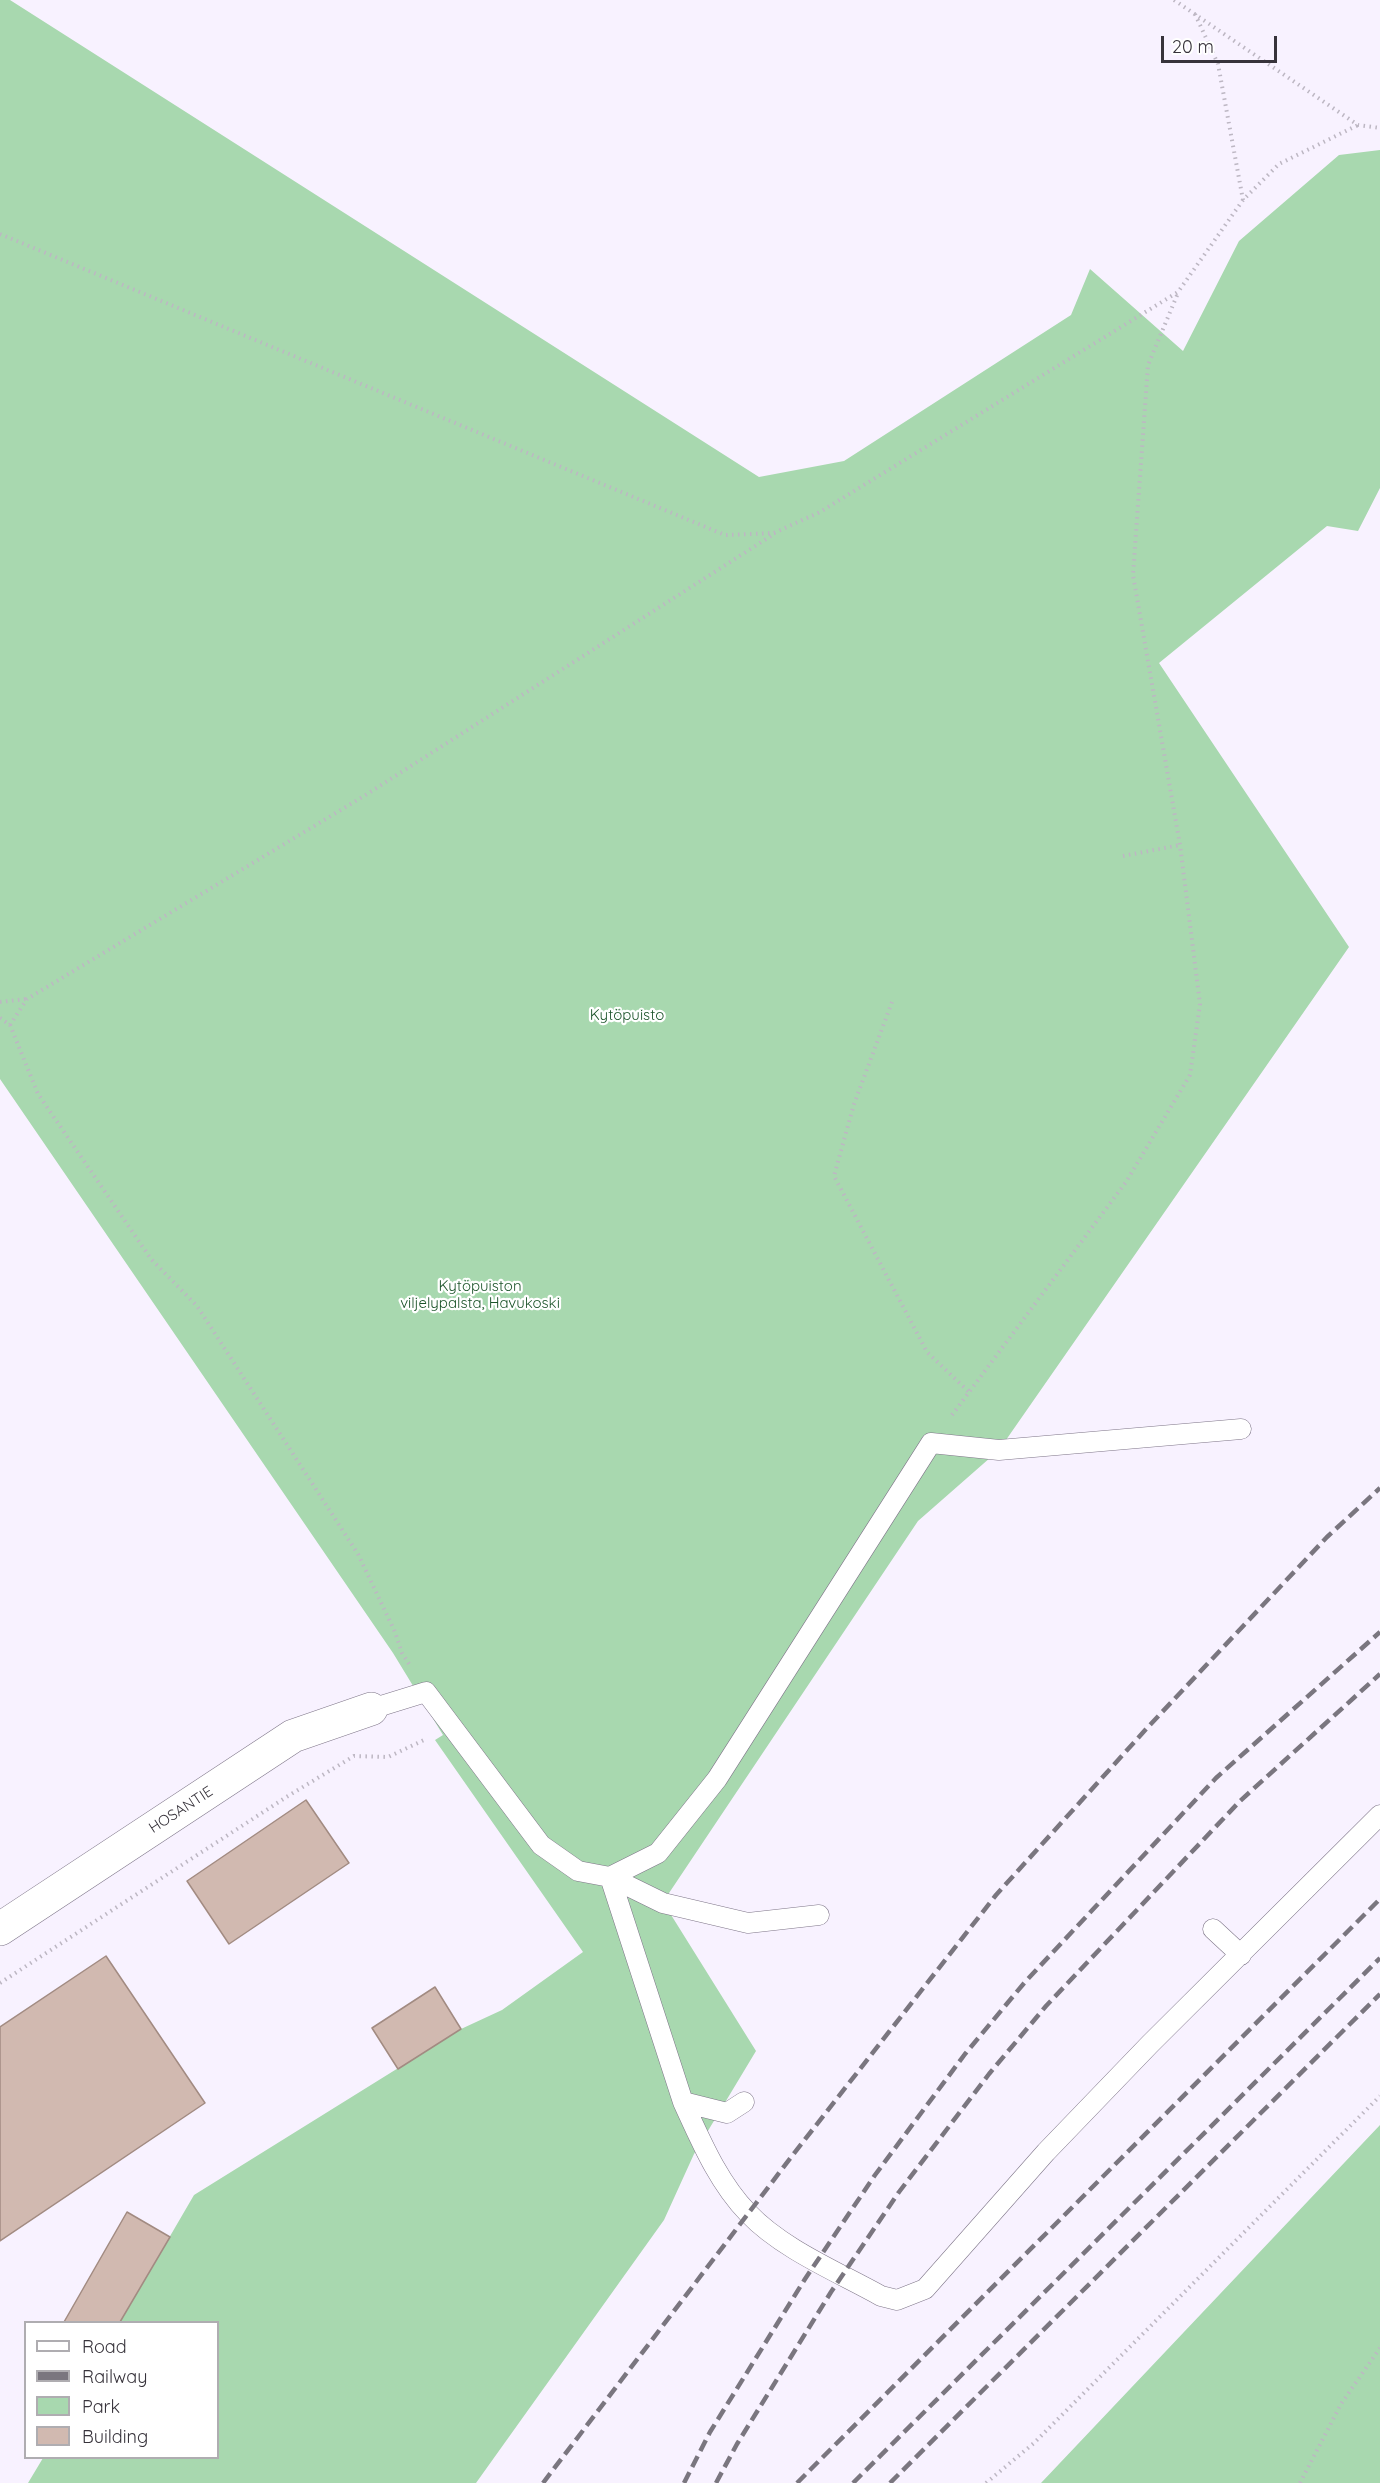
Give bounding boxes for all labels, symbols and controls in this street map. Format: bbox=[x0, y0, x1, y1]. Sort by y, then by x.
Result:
scale bar bbox=[1164, 24, 1280, 62]
text: 20 m bbox=[1172, 35, 1214, 58]
park label: Kytöpuisto bbox=[590, 1006, 664, 1024]
park label: Kytöpuiston viljelypalsta, Havukoski bbox=[400, 1277, 560, 1312]
street label: HOSANTIE bbox=[146, 1783, 216, 1837]
legend bbox=[24, 2321, 219, 2459]
text: Road bbox=[82, 2335, 127, 2358]
text: Railway bbox=[82, 2365, 148, 2388]
text: Park bbox=[82, 2395, 120, 2418]
text: Building bbox=[82, 2425, 148, 2448]

